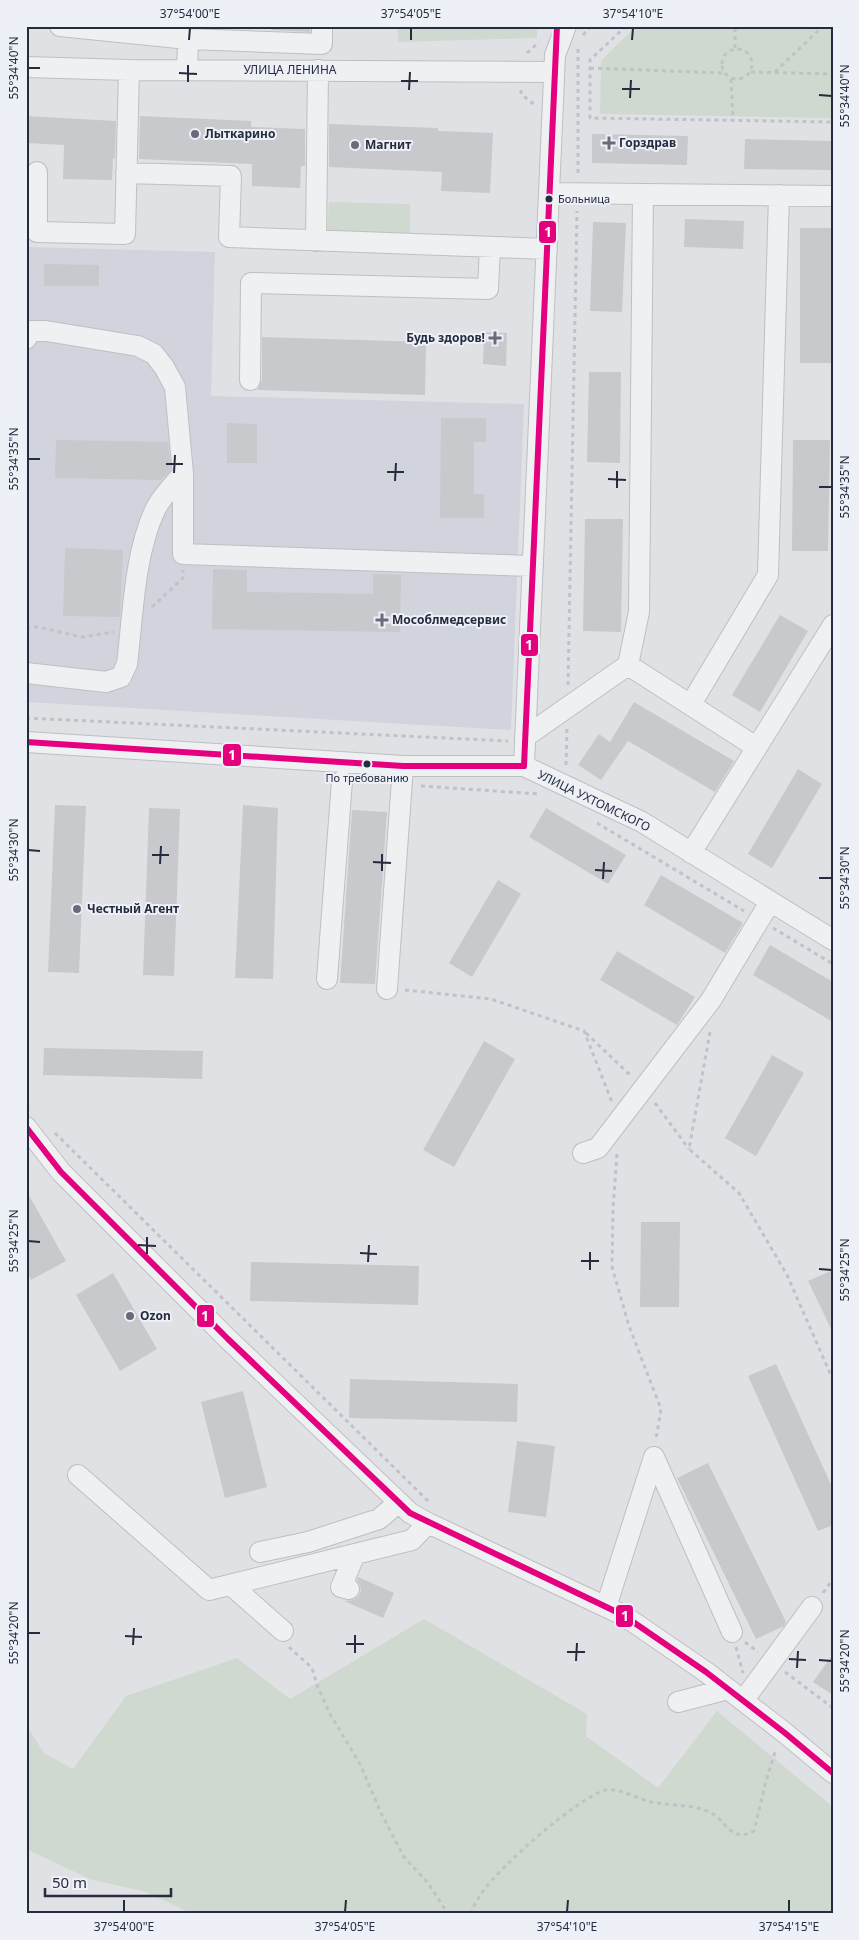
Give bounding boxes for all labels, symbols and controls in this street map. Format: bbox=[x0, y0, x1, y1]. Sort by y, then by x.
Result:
text: 37°54'00"E bbox=[160, 5, 220, 22]
text: 37°54'05"E bbox=[381, 5, 441, 22]
text: 37°54'10"E bbox=[603, 5, 663, 22]
text: 55°34'40"N bbox=[5, 36, 22, 100]
street label: УЛИЦА ЛЕНИНА bbox=[243, 61, 337, 78]
text: 55°34'40"N bbox=[836, 64, 853, 128]
place label: Лыткарино bbox=[205, 125, 275, 142]
marker: Лыткарино bbox=[189, 128, 201, 140]
place label: Горздрав bbox=[619, 134, 676, 151]
place label: Магнит bbox=[365, 136, 411, 153]
marker: Горздрав bbox=[603, 137, 615, 149]
marker: Магнит bbox=[349, 139, 361, 151]
place label: Больница bbox=[558, 191, 610, 206]
marker: Больница bbox=[544, 194, 554, 204]
line badge: 1 bbox=[538, 220, 557, 244]
text: 1 bbox=[544, 222, 552, 241]
place label: Будь здоров! bbox=[406, 329, 485, 346]
marker: Будь здоров! bbox=[489, 332, 501, 344]
text: 55°34'35"N bbox=[5, 427, 22, 491]
text: 55°34'35"N bbox=[836, 455, 853, 519]
place label: Мособлмедсервис bbox=[392, 611, 506, 628]
marker: Мособлмедсервис bbox=[376, 614, 388, 626]
line badge: 1 bbox=[520, 633, 539, 657]
text: 1 bbox=[525, 635, 533, 654]
line badge: 1 bbox=[222, 743, 242, 767]
text: 1 bbox=[228, 745, 236, 764]
marker: По требованию bbox=[362, 759, 372, 769]
street label: УЛИЦА УХТОМСКОГО bbox=[535, 766, 653, 835]
place label: По требованию bbox=[325, 770, 409, 785]
text: 55°34'30"N bbox=[5, 818, 22, 882]
text: 55°34'30"N bbox=[836, 846, 853, 910]
place label: Честный Агент bbox=[87, 900, 179, 917]
marker: Честный Агент bbox=[71, 903, 83, 915]
text: 55°34'25"N bbox=[5, 1209, 22, 1273]
text: 55°34'25"N bbox=[836, 1238, 853, 1302]
line badge: 1 bbox=[196, 1304, 215, 1328]
text: 1 bbox=[201, 1306, 209, 1325]
place label: Ozon bbox=[140, 1307, 171, 1324]
marker: Ozon bbox=[124, 1310, 136, 1322]
text: 55°34'20"N bbox=[5, 1601, 22, 1665]
line badge: 1 bbox=[615, 1604, 634, 1628]
text: 1 bbox=[621, 1606, 629, 1625]
text: 55°34'20"N bbox=[836, 1629, 853, 1693]
scale bar bbox=[45, 1865, 171, 1897]
text: 50 m bbox=[52, 1872, 87, 1892]
text: 37°54'00"E bbox=[94, 1918, 154, 1935]
text: 37°54'05"E bbox=[315, 1918, 375, 1935]
text: 37°54'10"E bbox=[537, 1918, 597, 1935]
text: 37°54'15"E bbox=[759, 1918, 819, 1935]

